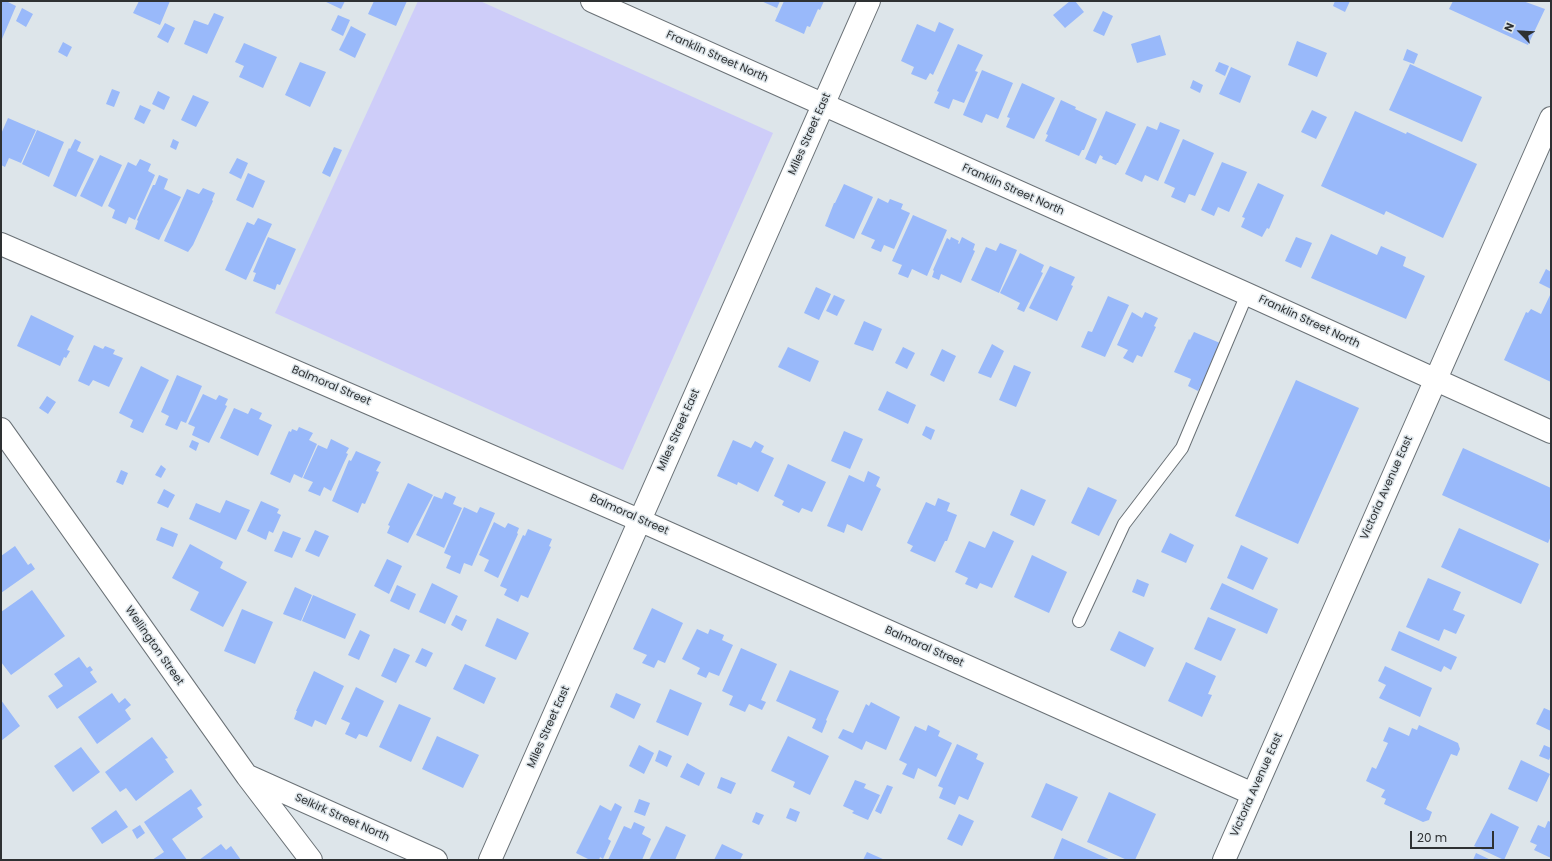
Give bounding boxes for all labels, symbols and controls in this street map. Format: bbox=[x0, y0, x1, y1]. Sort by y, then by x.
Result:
north arrow bbox=[1500, 12, 1540, 52]
text: N bbox=[1500, 20, 1518, 34]
street label: Franklin Street North bbox=[664, 29, 770, 85]
street label: Miles Street East bbox=[786, 91, 834, 177]
street label: Franklin Street North bbox=[960, 162, 1066, 218]
street label: Franklin Street North bbox=[1256, 293, 1362, 351]
street label: Balmoral Street bbox=[289, 363, 373, 409]
street label: Miles Street East bbox=[655, 387, 703, 473]
street label: Victoria Avenue East bbox=[1358, 434, 1416, 542]
street label: Balmoral Street bbox=[588, 492, 670, 538]
street label: Wellington Street bbox=[122, 604, 186, 688]
street label: Balmoral Street bbox=[883, 624, 965, 670]
street label: Miles Street East bbox=[525, 684, 573, 770]
street label: Victoria Avenue East bbox=[1228, 731, 1286, 839]
street label: Selkirk Street North bbox=[293, 791, 391, 845]
scale bar bbox=[1412, 823, 1496, 849]
text: 20 m bbox=[1417, 829, 1447, 846]

